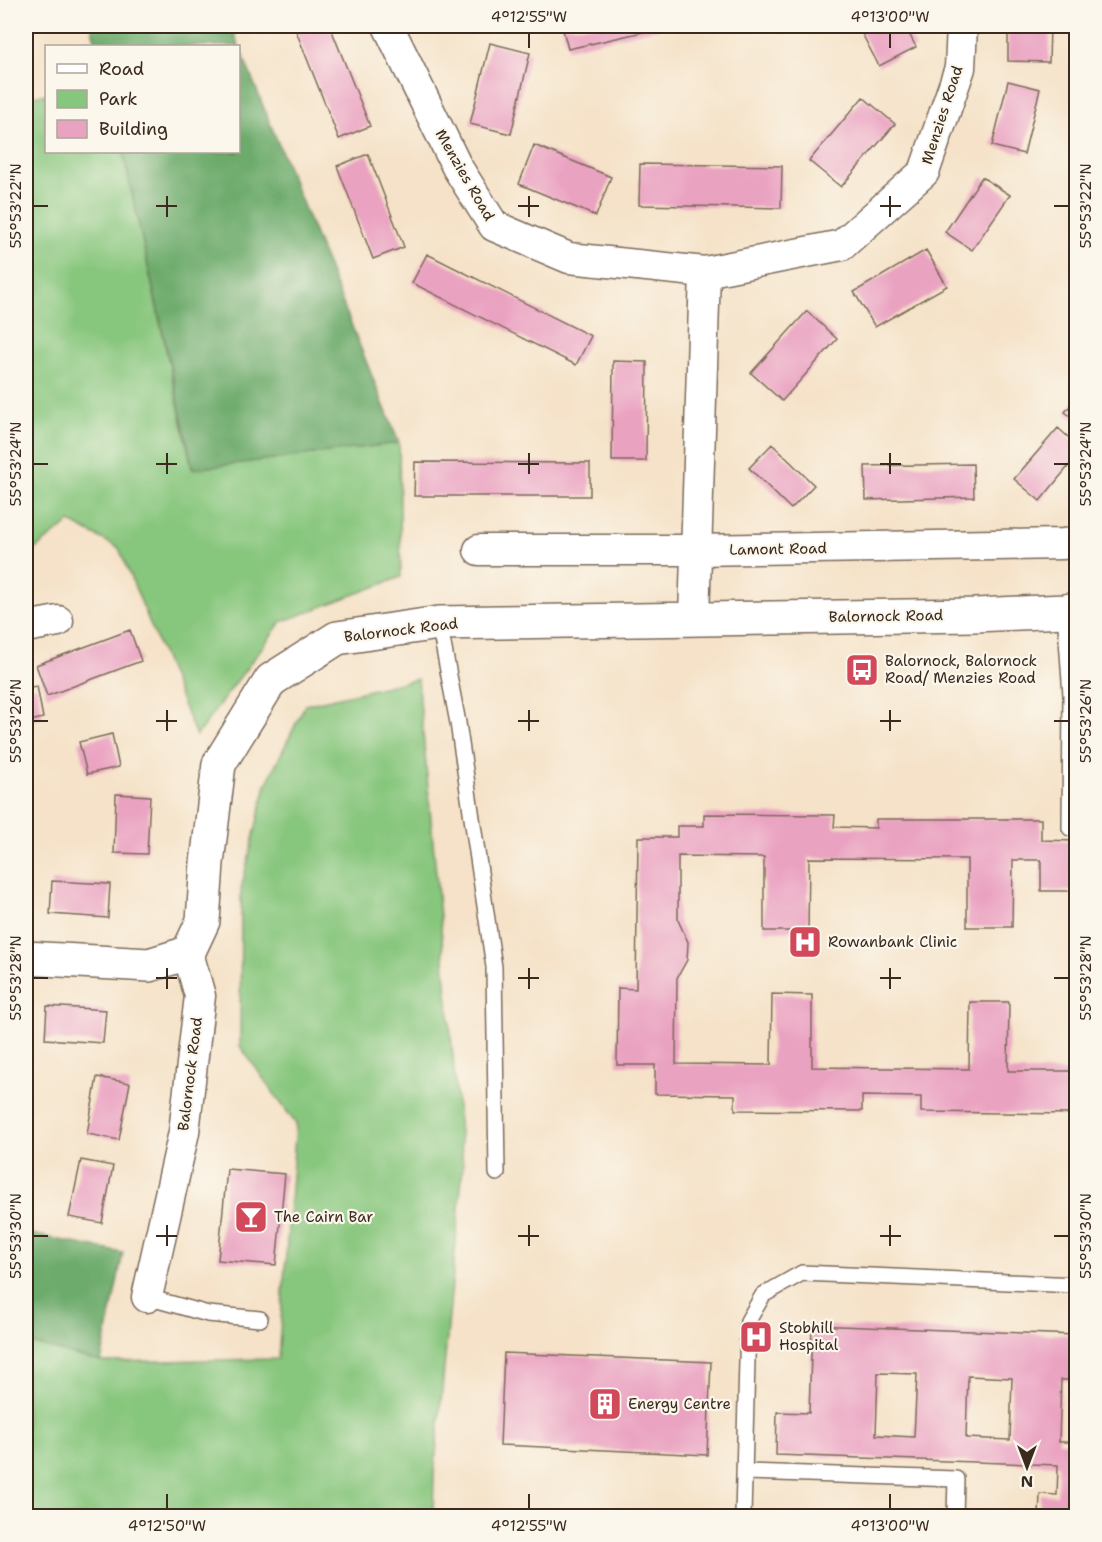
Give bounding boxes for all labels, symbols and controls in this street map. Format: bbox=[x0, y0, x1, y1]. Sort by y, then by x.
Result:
text: 4°12'55"W bbox=[491, 7, 567, 27]
text: 4°13'00"W bbox=[850, 7, 930, 27]
legend bbox=[45, 45, 240, 153]
text: Road bbox=[99, 57, 144, 81]
street label: Menzies Road bbox=[917, 63, 968, 167]
text: Park bbox=[99, 87, 138, 111]
text: Building bbox=[99, 117, 168, 141]
street label: Menzies Road bbox=[431, 126, 500, 225]
text: 55°53'22"N bbox=[6, 163, 26, 249]
text: 55°53'22"N bbox=[1076, 163, 1096, 249]
text: 55°53'24"N bbox=[6, 422, 26, 506]
text: 55°53'24"N bbox=[1076, 422, 1096, 506]
street label: Lamont Road bbox=[729, 538, 827, 560]
street label: Balornock Road bbox=[829, 605, 944, 627]
street label: Balornock Road bbox=[343, 613, 460, 647]
place label: Balornock, Balornock Road/ Menzies Road bbox=[885, 651, 1037, 688]
bus stop icon: Balornock, Balornock Road/ Menzies Road bbox=[844, 652, 880, 688]
text: 55°53'26"N bbox=[6, 679, 26, 763]
text: 55°53'26"N bbox=[1076, 679, 1096, 763]
hospital icon: Rowanbank Clinic bbox=[787, 924, 823, 960]
place label: Rowanbank Clinic bbox=[828, 932, 957, 952]
text: 55°53'28"N bbox=[6, 935, 26, 1021]
text: 55°53'28"N bbox=[1076, 935, 1096, 1021]
street label: Balornock Road bbox=[173, 1015, 207, 1132]
text: 55°53'30"N bbox=[6, 1193, 26, 1279]
text: 55°53'30"N bbox=[1076, 1193, 1096, 1279]
bar icon: The Cairn Bar bbox=[233, 1199, 269, 1235]
place label: The Cairn Bar bbox=[274, 1207, 373, 1227]
place label: Stobhill Hospital bbox=[779, 1318, 839, 1355]
hospital icon: Stobhill Hospital bbox=[738, 1319, 774, 1355]
building icon: Energy Centre bbox=[587, 1386, 623, 1422]
place label: Energy Centre bbox=[628, 1394, 731, 1414]
north arrow bbox=[997, 1437, 1057, 1497]
text: N bbox=[1021, 1471, 1033, 1492]
text: 4°12'50"W bbox=[128, 1516, 206, 1536]
text: 4°12'55"W bbox=[491, 1516, 567, 1536]
text: 4°13'00"W bbox=[850, 1516, 930, 1536]

